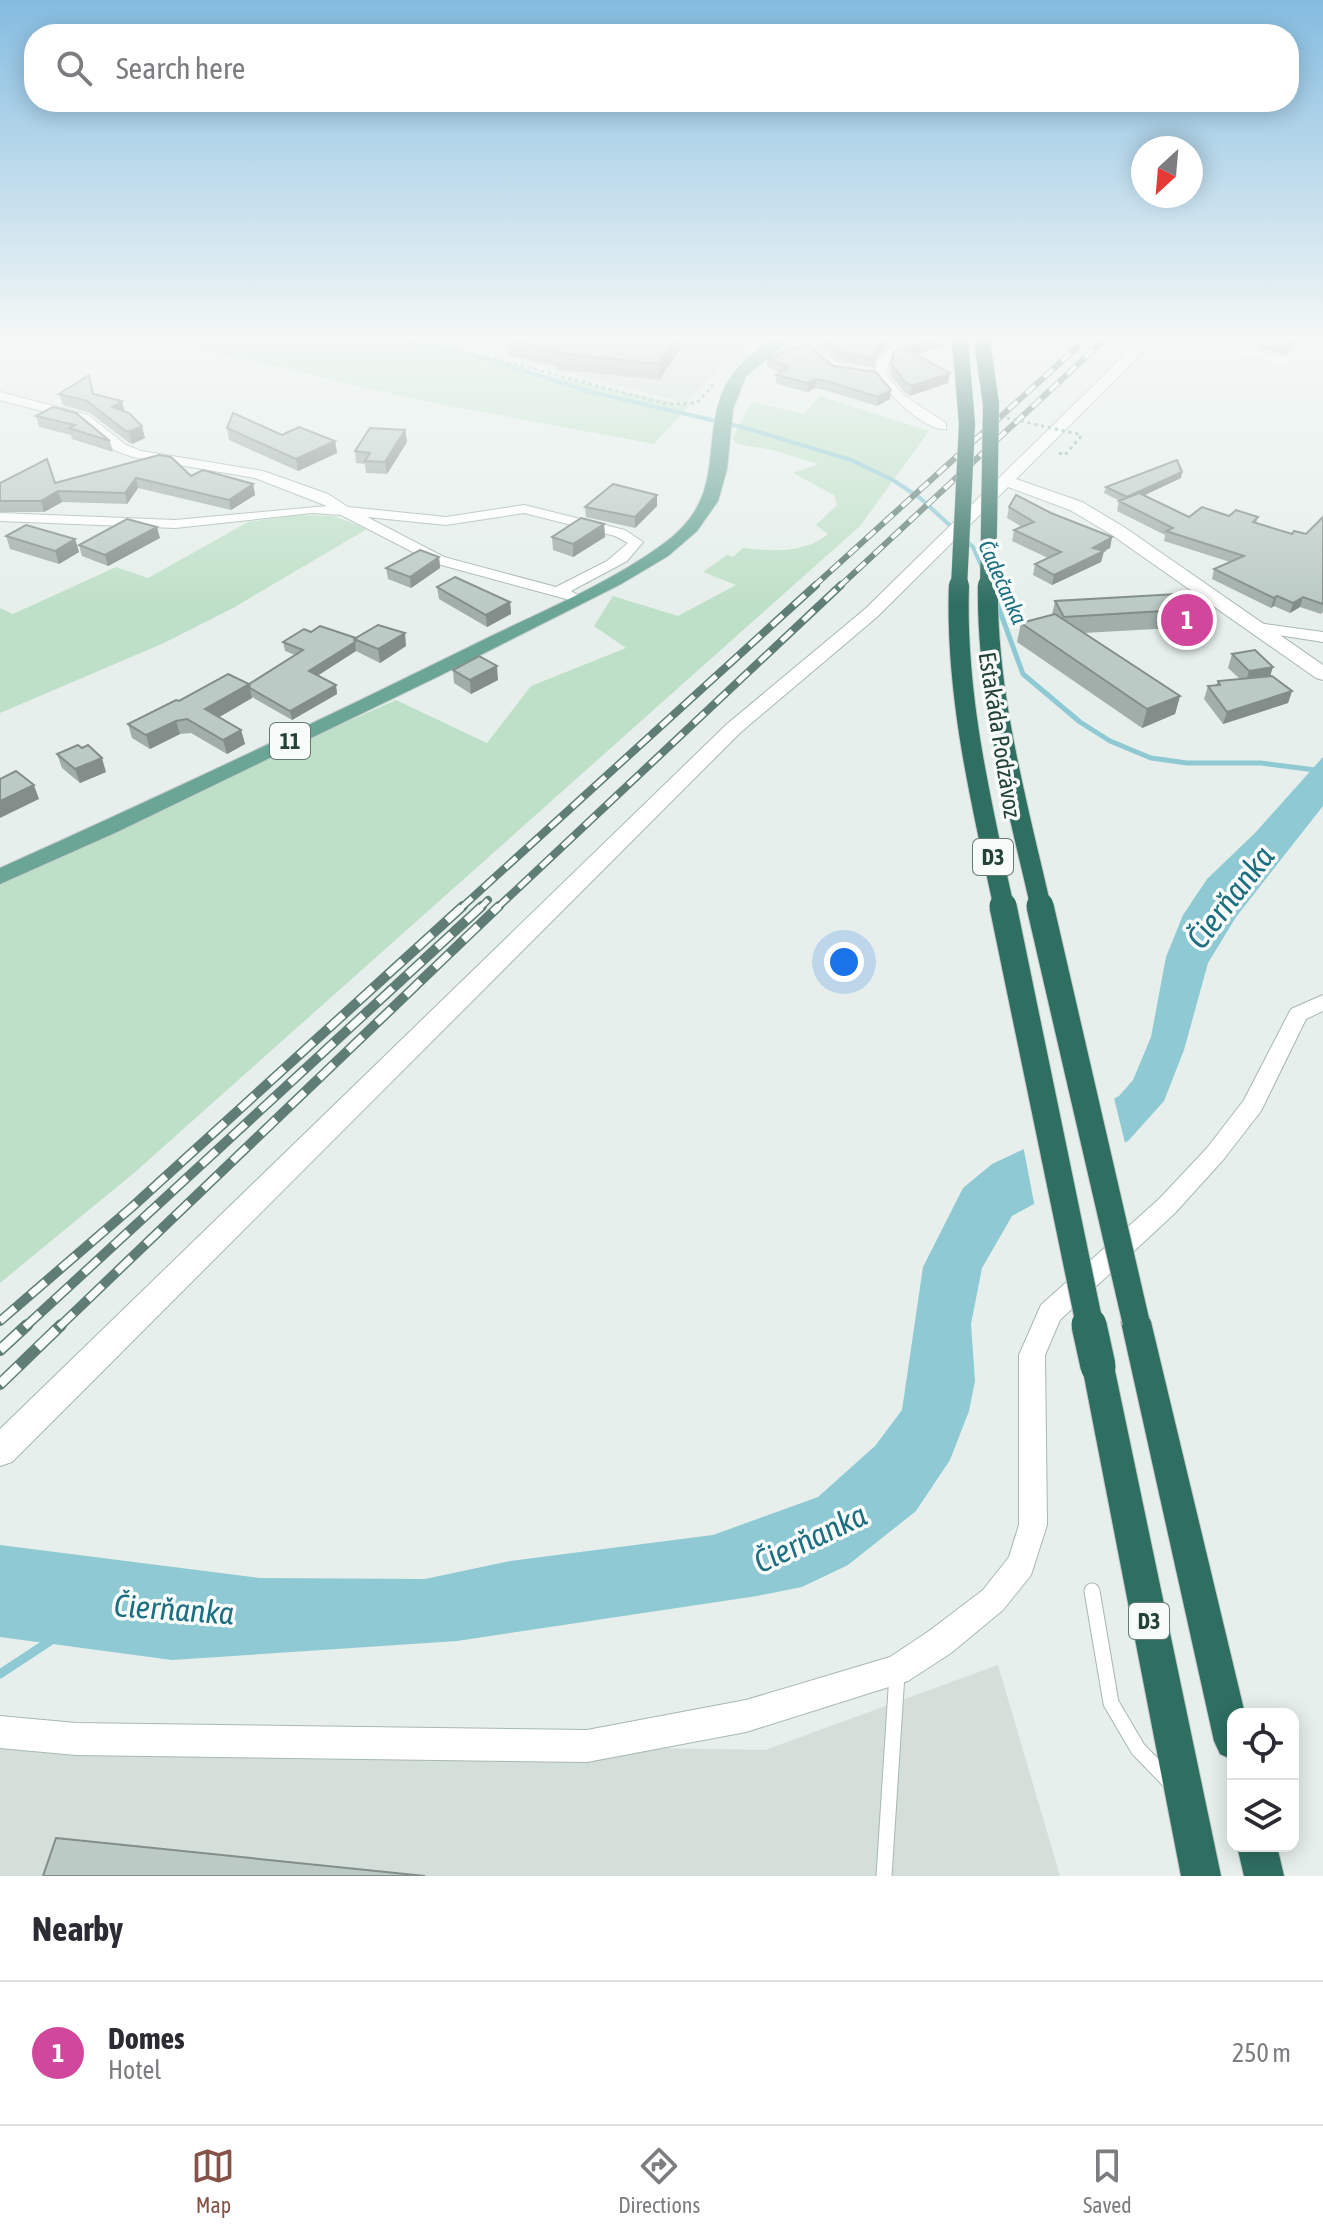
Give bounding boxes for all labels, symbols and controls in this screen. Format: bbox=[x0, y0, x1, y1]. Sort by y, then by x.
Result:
search box bbox=[24, 24, 1299, 112]
icon: search bbox=[52, 46, 96, 90]
text: Search here bbox=[116, 51, 245, 85]
north arrow bbox=[1131, 136, 1203, 208]
water label: Čadečanka bbox=[973, 536, 1033, 628]
pin: 1 bbox=[1161, 590, 1213, 650]
street label: Estakáda Podzávoz bbox=[974, 650, 1026, 820]
road number: 11 bbox=[270, 723, 310, 759]
water label: Čierňanka bbox=[1178, 838, 1282, 956]
road number: D3 bbox=[973, 839, 1013, 875]
your location bbox=[824, 942, 864, 982]
water label: Čierňanka bbox=[748, 1496, 872, 1580]
water label: Čierňanka bbox=[113, 1586, 235, 1632]
road number: D3 bbox=[1129, 1603, 1169, 1639]
map controls bbox=[1227, 1708, 1299, 1852]
button: locate bbox=[1227, 1708, 1299, 1780]
button: layers bbox=[1227, 1780, 1299, 1852]
text: Nearby bbox=[32, 1909, 123, 1948]
text: Domes bbox=[108, 2021, 185, 2055]
text: 1 bbox=[52, 2038, 64, 2068]
text: 250 m bbox=[1232, 2038, 1291, 2068]
text: Hotel bbox=[108, 2055, 161, 2085]
tab: Map bbox=[191, 2144, 235, 2218]
tab: Directions bbox=[618, 2144, 700, 2218]
tab: Saved bbox=[1083, 2144, 1132, 2218]

